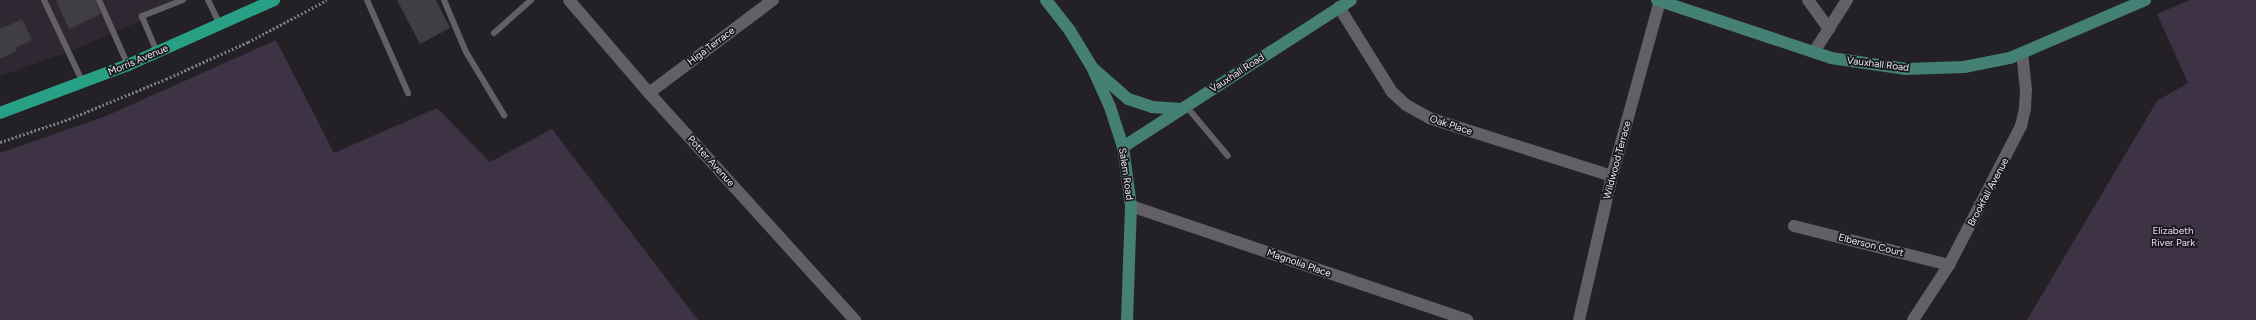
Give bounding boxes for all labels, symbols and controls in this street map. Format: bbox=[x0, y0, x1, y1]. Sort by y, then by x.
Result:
street label: Higa Terrace bbox=[685, 24, 737, 68]
street label: Morris Avenue bbox=[106, 42, 170, 78]
street label: Vauxhall Road bbox=[1208, 51, 1266, 95]
street label: Vauxhall Road bbox=[1846, 54, 1910, 74]
street label: Oak Place bbox=[1428, 112, 1474, 138]
street label: Wildwood Terrace bbox=[1601, 119, 1633, 201]
street label: Potter Avenue bbox=[685, 133, 737, 189]
street label: Salem Road bbox=[1116, 147, 1136, 201]
street label: Brookfall Avenue bbox=[1965, 156, 2011, 228]
park label: Elizabeth River Park bbox=[2151, 224, 2195, 248]
street label: Elberson Court bbox=[1837, 231, 1905, 259]
street label: Magnolia Place bbox=[1265, 246, 1333, 280]

